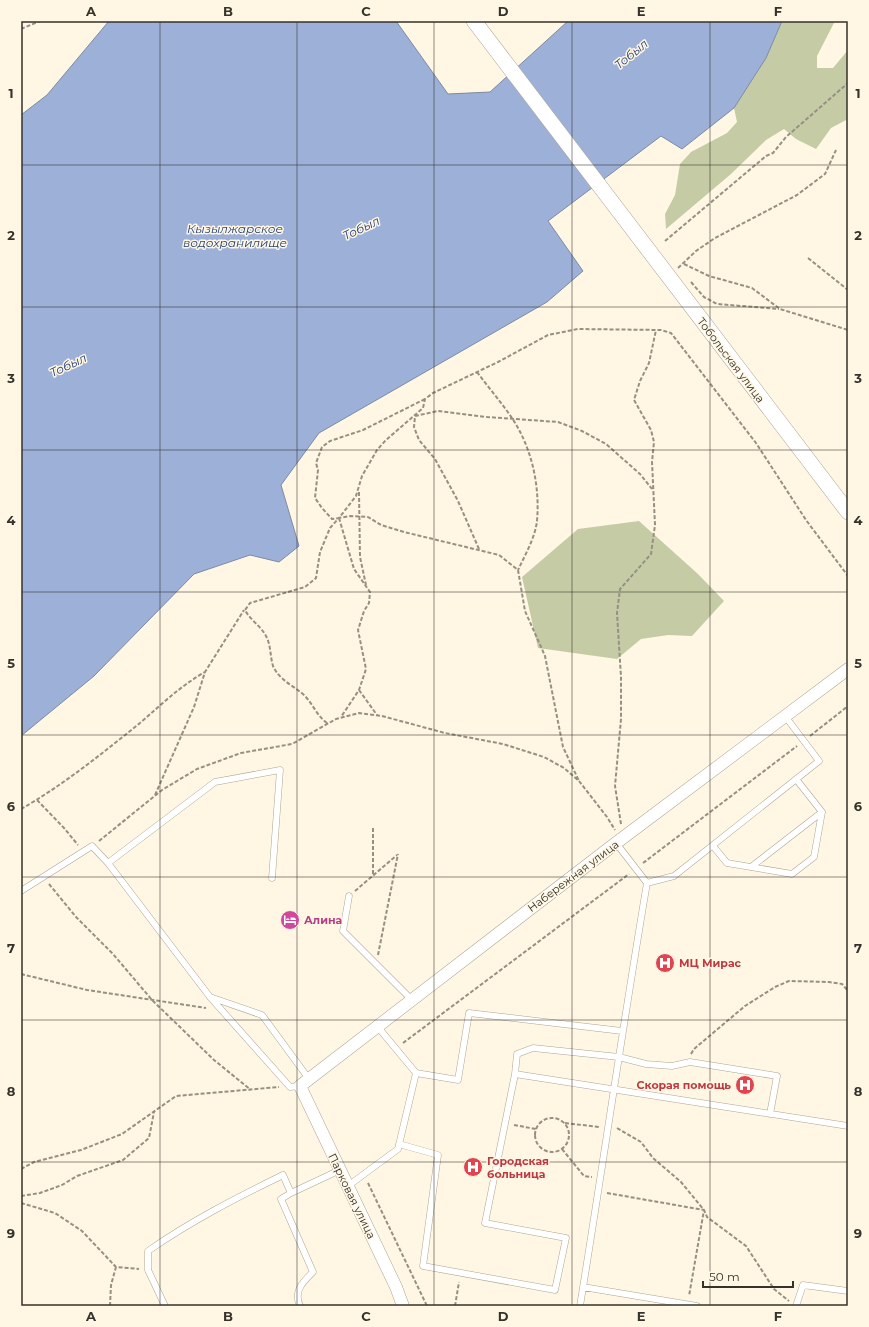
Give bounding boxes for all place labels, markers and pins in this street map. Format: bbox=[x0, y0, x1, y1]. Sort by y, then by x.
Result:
hotel icon: Алина bbox=[279, 909, 301, 931]
place label: Алина bbox=[304, 913, 342, 927]
hospital icon: МЦ Мирас bbox=[654, 952, 676, 974]
place label: МЦ Мирас bbox=[679, 956, 742, 970]
hospital icon: Скорая помощь bbox=[734, 1074, 756, 1096]
place label: Скорая помощь bbox=[637, 1078, 731, 1092]
place label: Городская больница bbox=[487, 1154, 549, 1181]
hospital icon: Городская больница bbox=[462, 1156, 484, 1178]

